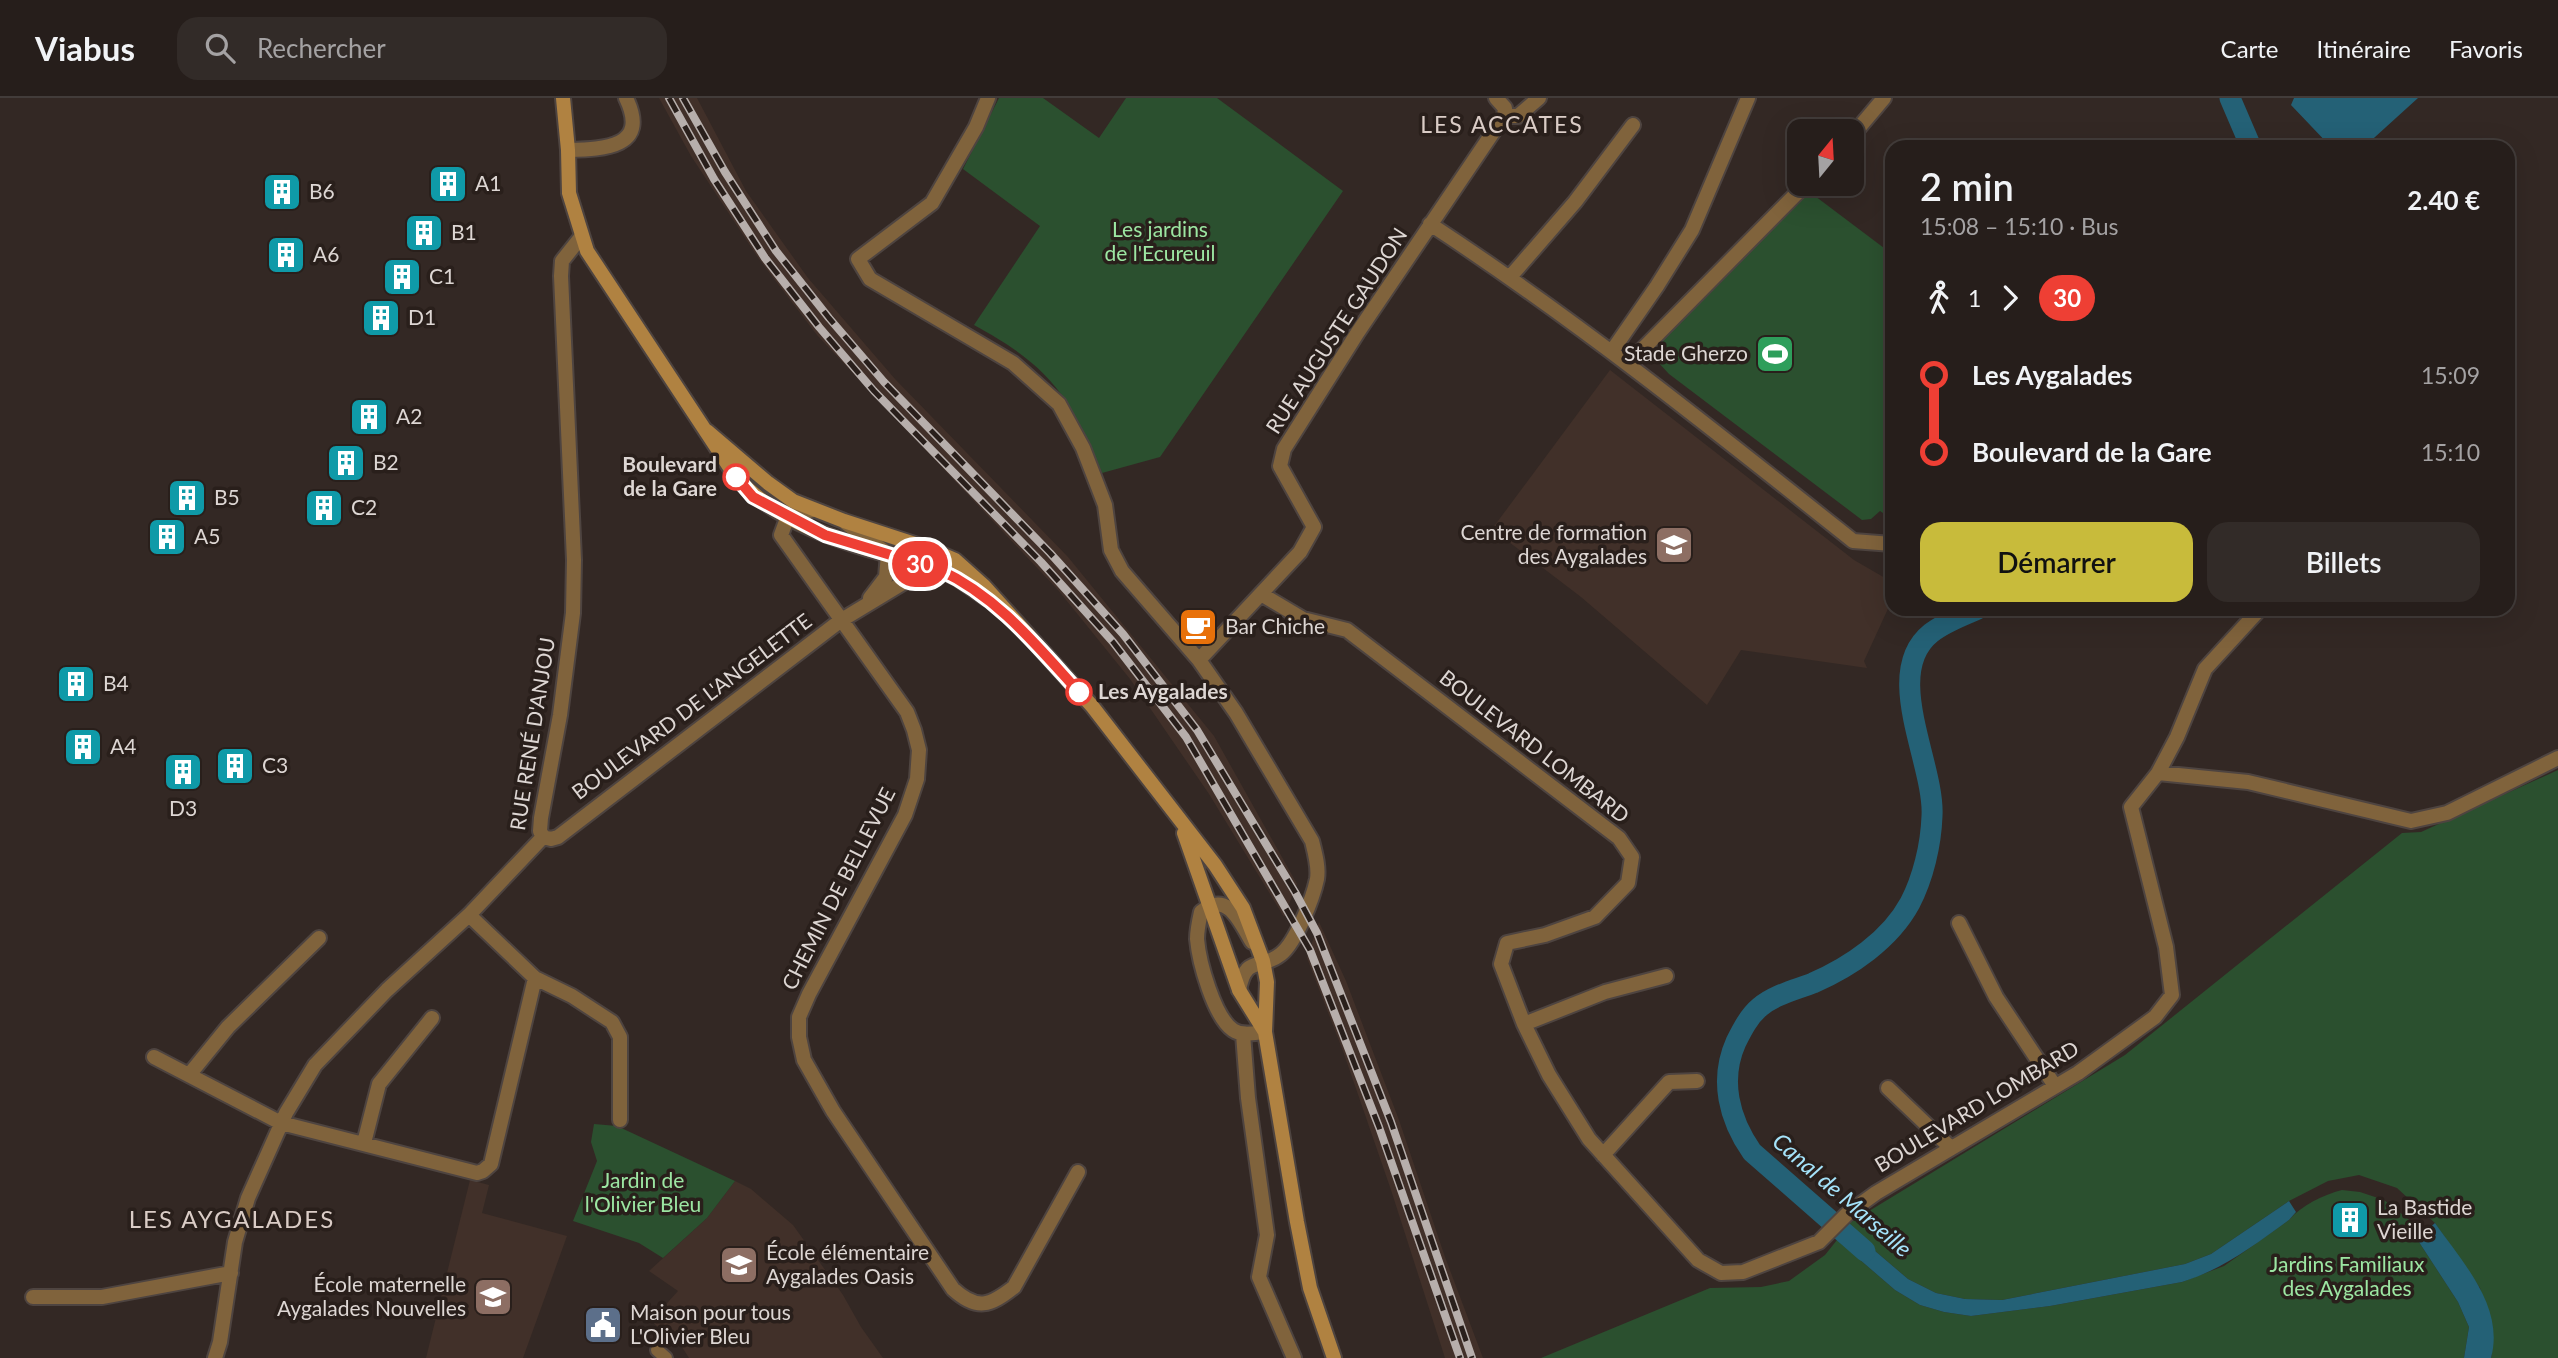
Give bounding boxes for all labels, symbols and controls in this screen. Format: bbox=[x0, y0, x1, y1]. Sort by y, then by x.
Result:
search box bbox=[177, 17, 667, 80]
text: Viabus bbox=[35, 28, 135, 68]
icon: search bbox=[201, 29, 239, 67]
text: Rechercher bbox=[257, 32, 386, 64]
text: Carte bbox=[2221, 34, 2279, 63]
text: Itinéraire bbox=[2317, 34, 2411, 63]
text: Favoris bbox=[2449, 34, 2523, 63]
district label: LES ACCATES bbox=[1420, 110, 1584, 138]
north arrow bbox=[1787, 119, 1864, 196]
map controls bbox=[1787, 119, 1864, 196]
building icon: A1 bbox=[427, 163, 469, 205]
text: 2 min bbox=[1920, 163, 2014, 209]
place label: A1 bbox=[475, 170, 501, 195]
building icon: B6 bbox=[261, 171, 303, 213]
place label: B6 bbox=[309, 178, 335, 203]
text: 2.40 € bbox=[2407, 184, 2480, 216]
building icon: B1 bbox=[403, 212, 445, 254]
text: 15:08 – 15:10 · Bus bbox=[1920, 212, 2119, 240]
park label: Les jardins de l'Ecureuil bbox=[1105, 216, 1215, 265]
place label: B1 bbox=[451, 219, 477, 244]
street label: RUE AUGUSTE GAUDON bbox=[1260, 223, 1412, 438]
building icon: A6 bbox=[265, 234, 307, 276]
place label: A6 bbox=[313, 241, 339, 266]
building icon: C1 bbox=[381, 256, 423, 298]
place label: C1 bbox=[429, 263, 455, 288]
icon: walk bbox=[1920, 279, 1958, 317]
icon: forward bbox=[1991, 279, 2029, 317]
text: 30 bbox=[2053, 283, 2081, 312]
text: 1 bbox=[1968, 284, 1981, 312]
building icon: D1 bbox=[360, 297, 402, 339]
place label: D1 bbox=[408, 304, 436, 329]
sports icon: Stade Gherzo bbox=[1754, 333, 1796, 375]
place label: Stade Gherzo bbox=[1624, 340, 1748, 365]
text: Les Aygalades bbox=[1972, 359, 2133, 391]
text: 15:09 bbox=[2421, 361, 2480, 389]
building icon: A2 bbox=[348, 396, 390, 438]
place label: A2 bbox=[396, 403, 422, 428]
text: Boulevard de la Gare bbox=[1972, 436, 2212, 468]
text: 15:10 bbox=[2421, 438, 2480, 466]
building icon: B2 bbox=[325, 442, 367, 484]
place label: B2 bbox=[373, 449, 399, 474]
place label: Boulevard de la Gare bbox=[622, 451, 717, 500]
marker: Boulevard de la Gare bbox=[723, 464, 749, 490]
building icon: B5 bbox=[166, 477, 208, 519]
place label: B5 bbox=[214, 484, 240, 509]
building icon: C2 bbox=[303, 487, 345, 529]
place label: C2 bbox=[351, 494, 377, 519]
building icon: A5 bbox=[146, 516, 188, 558]
place label: Centre de formation des Aygalades bbox=[1460, 519, 1647, 568]
button: Démarrer bbox=[1920, 522, 2193, 602]
button: Billets bbox=[2207, 522, 2480, 602]
place label: A5 bbox=[194, 523, 220, 548]
school or university icon: Centre de formation des Aygalades bbox=[1653, 524, 1695, 566]
line badge: 30 bbox=[888, 541, 951, 587]
text: 30 bbox=[906, 549, 934, 578]
cafe icon: Bar Chiche bbox=[1177, 606, 1219, 648]
street label: BOULEVARD DE L'ANGELETTE bbox=[566, 608, 816, 804]
place label: Bar Chiche bbox=[1225, 613, 1325, 638]
street label: RUE RENÉ D'ANJOU bbox=[504, 635, 559, 832]
building icon: B4 bbox=[55, 663, 97, 705]
street label: BOULEVARD LOMBARD bbox=[1435, 664, 1635, 828]
place label: B4 bbox=[103, 670, 129, 695]
place label: Les Aygalades bbox=[1098, 678, 1228, 703]
marker: Les Aygalades bbox=[1066, 679, 1092, 705]
building icon: A4 bbox=[62, 726, 104, 768]
place label: A4 bbox=[110, 733, 136, 758]
building icon: C3 bbox=[214, 745, 256, 787]
building icon: D3 bbox=[162, 751, 204, 793]
place label: C3 bbox=[262, 752, 288, 777]
street label: CHEMIN DE BELLEVUE bbox=[776, 783, 900, 994]
place label: D3 bbox=[169, 795, 197, 820]
street label: BOULEVARD LOMBARD bbox=[1870, 1035, 2083, 1177]
water label: Canal de Marseille bbox=[1767, 1126, 1918, 1262]
park label: Jardin de l'Olivier Bleu bbox=[585, 1167, 701, 1216]
place label: La Bastide Vieille bbox=[2377, 1194, 2472, 1243]
building icon: La Bastide Vieille bbox=[2329, 1199, 2371, 1241]
district label: LES AYGALADES bbox=[129, 1204, 335, 1233]
place label: École élémentaire Aygalades Oasis bbox=[766, 1239, 929, 1288]
school or university icon: École élémentaire Aygalades Oasis bbox=[718, 1244, 760, 1286]
park label: Jardins Familiaux des Aygalades bbox=[2270, 1251, 2425, 1300]
place label: École maternelle Aygalades Nouvelles bbox=[277, 1271, 466, 1320]
school or university icon: École maternelle Aygalades Nouvelles bbox=[472, 1276, 514, 1318]
place label: Maison pour tous L'Olivier Bleu bbox=[630, 1299, 791, 1348]
public building icon: Maison pour tous L'Olivier Bleu bbox=[582, 1304, 624, 1346]

